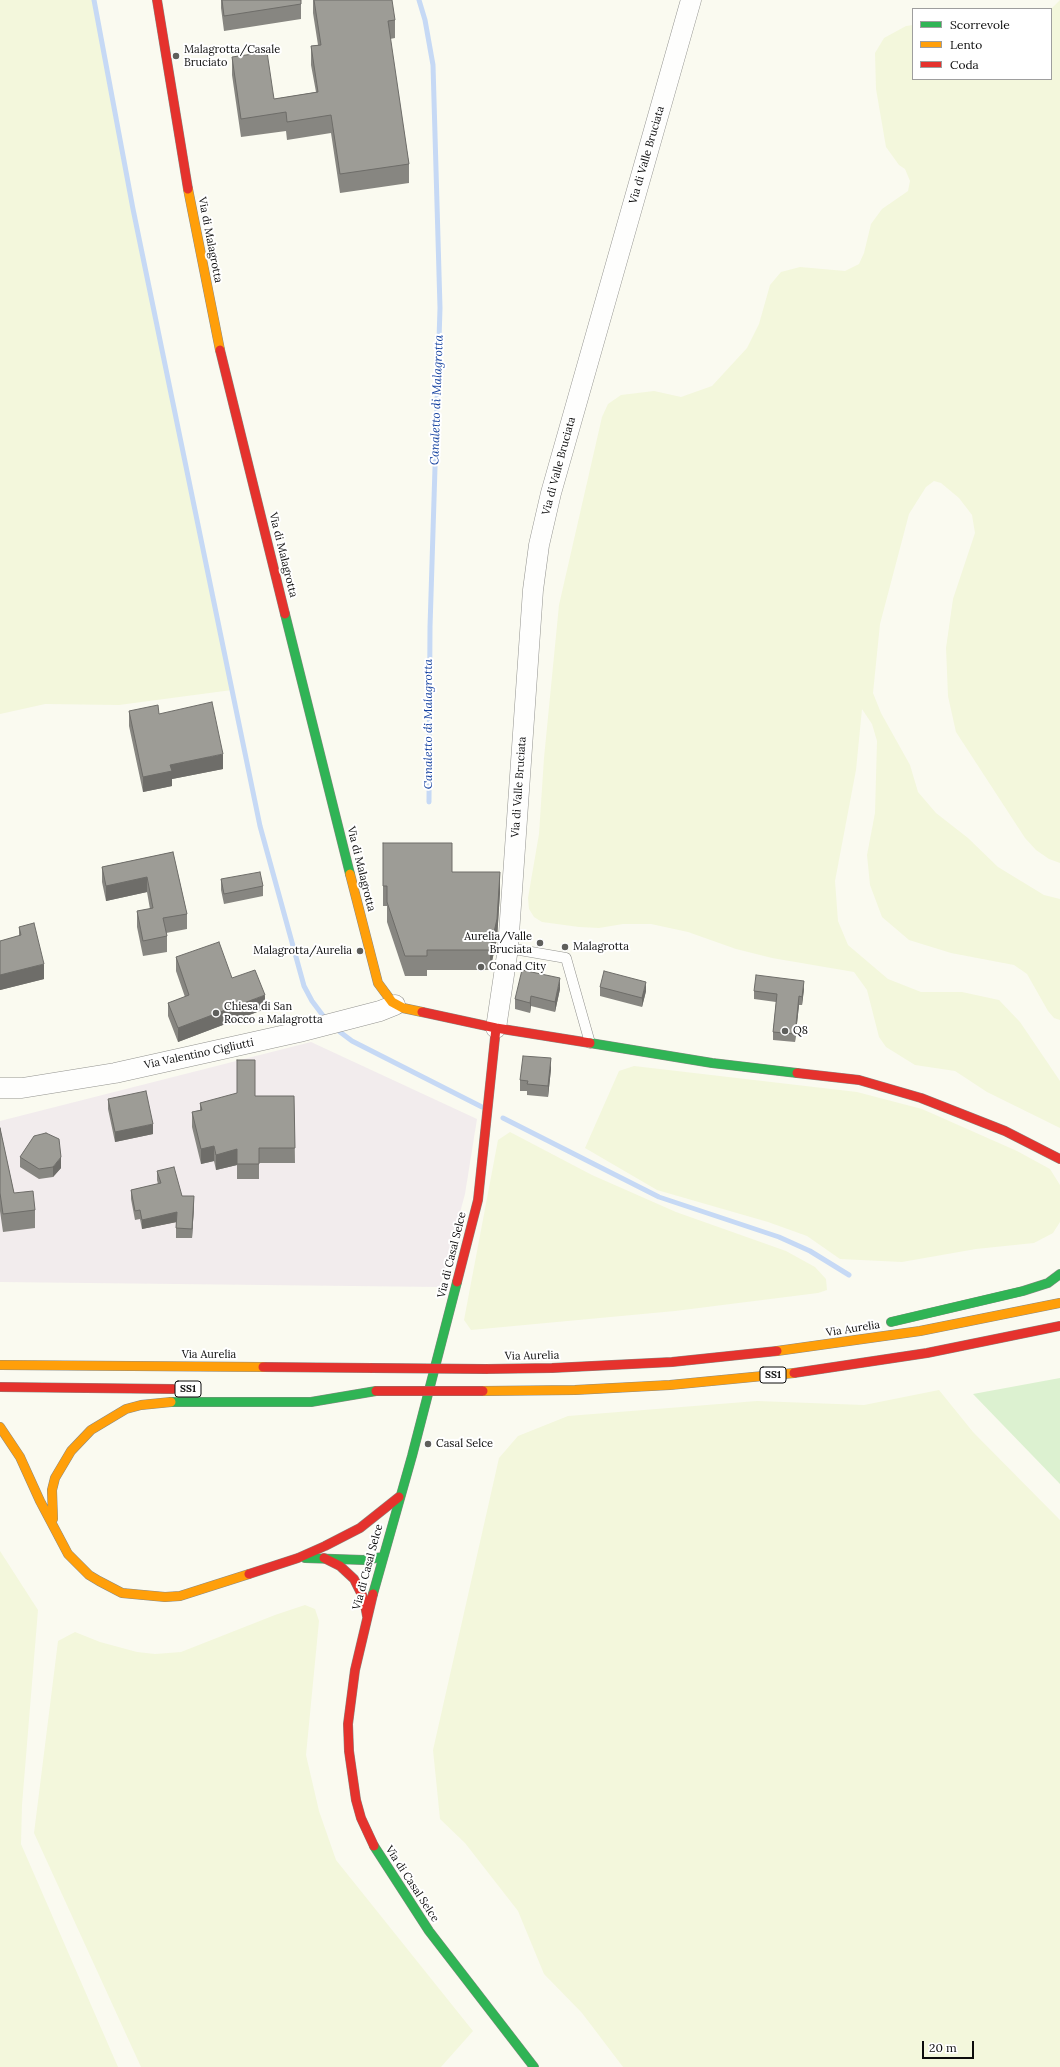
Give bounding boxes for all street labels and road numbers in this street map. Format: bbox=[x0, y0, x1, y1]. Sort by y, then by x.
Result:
street label: Via di Valle Bruciata bbox=[627, 105, 667, 205]
street label: Via di Malagrotta bbox=[195, 196, 225, 284]
street label: Via di Valle Bruciata bbox=[540, 415, 578, 517]
street label: Via di Malagrotta bbox=[266, 511, 300, 599]
street label: Via di Valle Bruciata bbox=[509, 736, 529, 838]
street label: Via di Malagrotta bbox=[344, 825, 378, 913]
street label: Via Valentino Cigliutti bbox=[143, 1036, 255, 1072]
street label: Via di Casal Selce bbox=[435, 1211, 469, 1299]
street label: Via Aurelia bbox=[825, 1318, 881, 1340]
street label: Via Aurelia bbox=[182, 1348, 236, 1362]
street label: Via Aurelia bbox=[505, 1349, 559, 1363]
road number: SS1 bbox=[760, 1367, 786, 1383]
road number: SS1 bbox=[175, 1381, 201, 1397]
street label: Via di Casal Selce bbox=[350, 1523, 386, 1611]
street label: Via di Casal Selce bbox=[382, 1843, 442, 1925]

